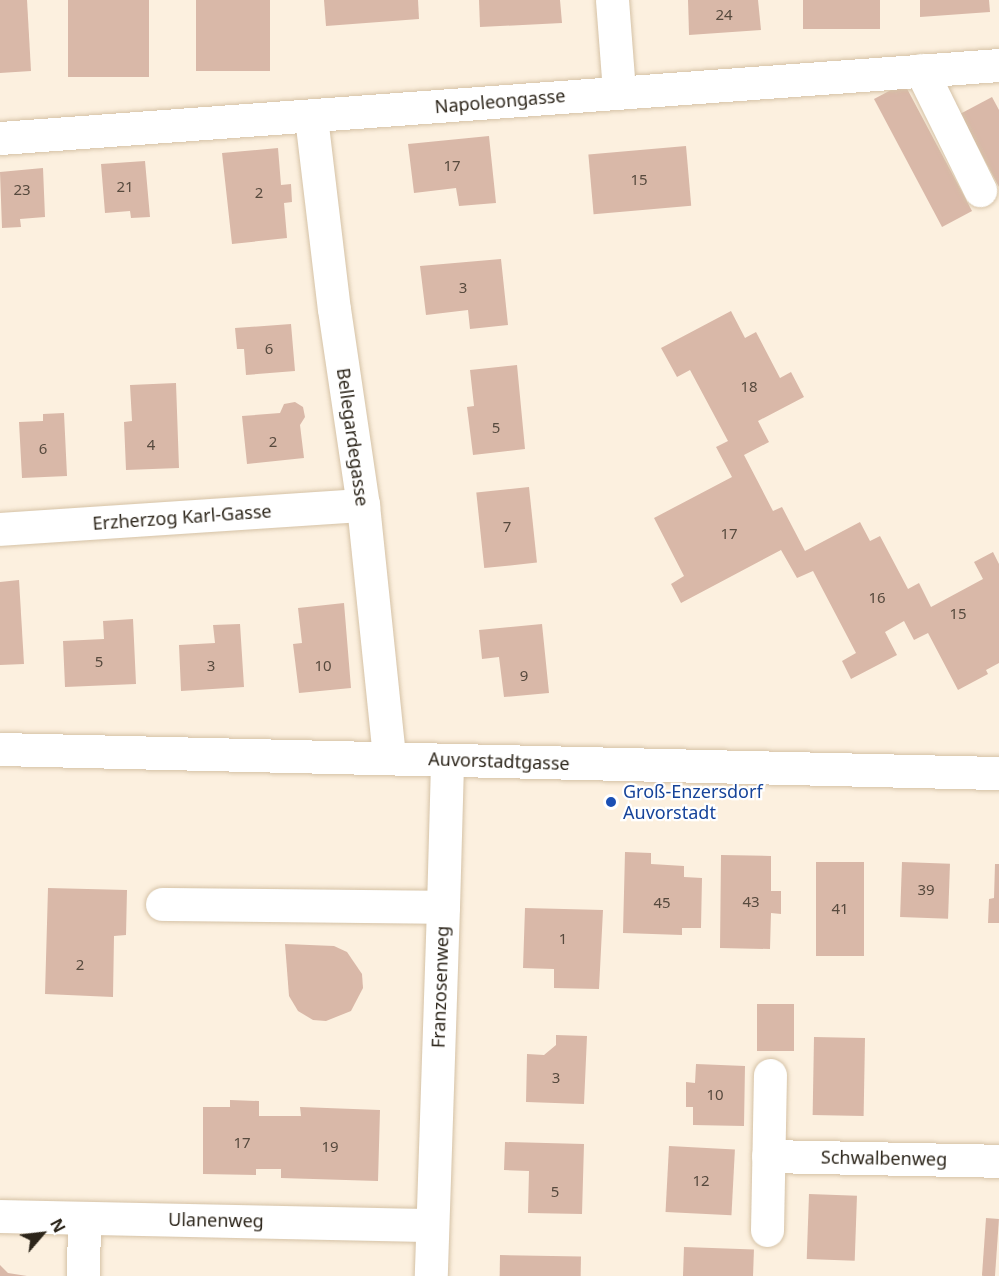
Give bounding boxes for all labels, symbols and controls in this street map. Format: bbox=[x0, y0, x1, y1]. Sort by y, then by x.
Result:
house number: 24 bbox=[715, 6, 733, 24]
street label: Napoleongasse bbox=[434, 85, 566, 117]
house number: 17 bbox=[443, 157, 461, 175]
house number: 15 bbox=[630, 171, 648, 189]
house number: 21 bbox=[116, 178, 134, 196]
house number: 23 bbox=[13, 181, 31, 199]
house number: 2 bbox=[255, 184, 263, 202]
house number: 3 bbox=[459, 279, 467, 297]
house number: 6 bbox=[265, 340, 273, 358]
street label: Bellegardegasse bbox=[333, 367, 373, 507]
house number: 18 bbox=[740, 378, 758, 396]
house number: 5 bbox=[492, 419, 500, 437]
house number: 2 bbox=[269, 433, 277, 451]
house number: 4 bbox=[147, 436, 155, 454]
house number: 6 bbox=[39, 440, 47, 458]
street label: Erzherzog Karl-Gasse bbox=[92, 500, 272, 534]
house number: 7 bbox=[503, 518, 511, 536]
house number: 17 bbox=[720, 525, 738, 543]
house number: 16 bbox=[868, 589, 886, 607]
house number: 15 bbox=[949, 605, 967, 623]
house number: 5 bbox=[95, 653, 103, 671]
house number: 3 bbox=[207, 657, 215, 675]
house number: 10 bbox=[314, 657, 332, 675]
house number: 9 bbox=[520, 667, 528, 685]
street label: Auvorstadtgasse bbox=[428, 748, 570, 774]
place label: Groß-Enzersdorf Auvorstadt bbox=[623, 781, 763, 824]
marker: Groß-Enzersdorf Auvorstadt bbox=[604, 795, 618, 809]
house number: 39 bbox=[917, 881, 935, 899]
house number: 43 bbox=[742, 893, 760, 911]
house number: 45 bbox=[653, 894, 671, 912]
house number: 41 bbox=[831, 900, 849, 918]
street label: Franzosenweg bbox=[427, 926, 453, 1048]
house number: 1 bbox=[559, 930, 567, 948]
house number: 2 bbox=[76, 956, 84, 974]
house number: 3 bbox=[552, 1069, 560, 1087]
house number: 10 bbox=[706, 1086, 724, 1104]
house number: 17 bbox=[233, 1134, 251, 1152]
house number: 19 bbox=[321, 1138, 339, 1156]
street label: Schwalbenweg bbox=[821, 1146, 947, 1170]
house number: 12 bbox=[692, 1172, 710, 1190]
house number: 5 bbox=[551, 1183, 559, 1201]
north arrow bbox=[12, 1204, 72, 1264]
street label: Ulanenweg bbox=[168, 1208, 264, 1232]
text: N bbox=[45, 1215, 71, 1236]

